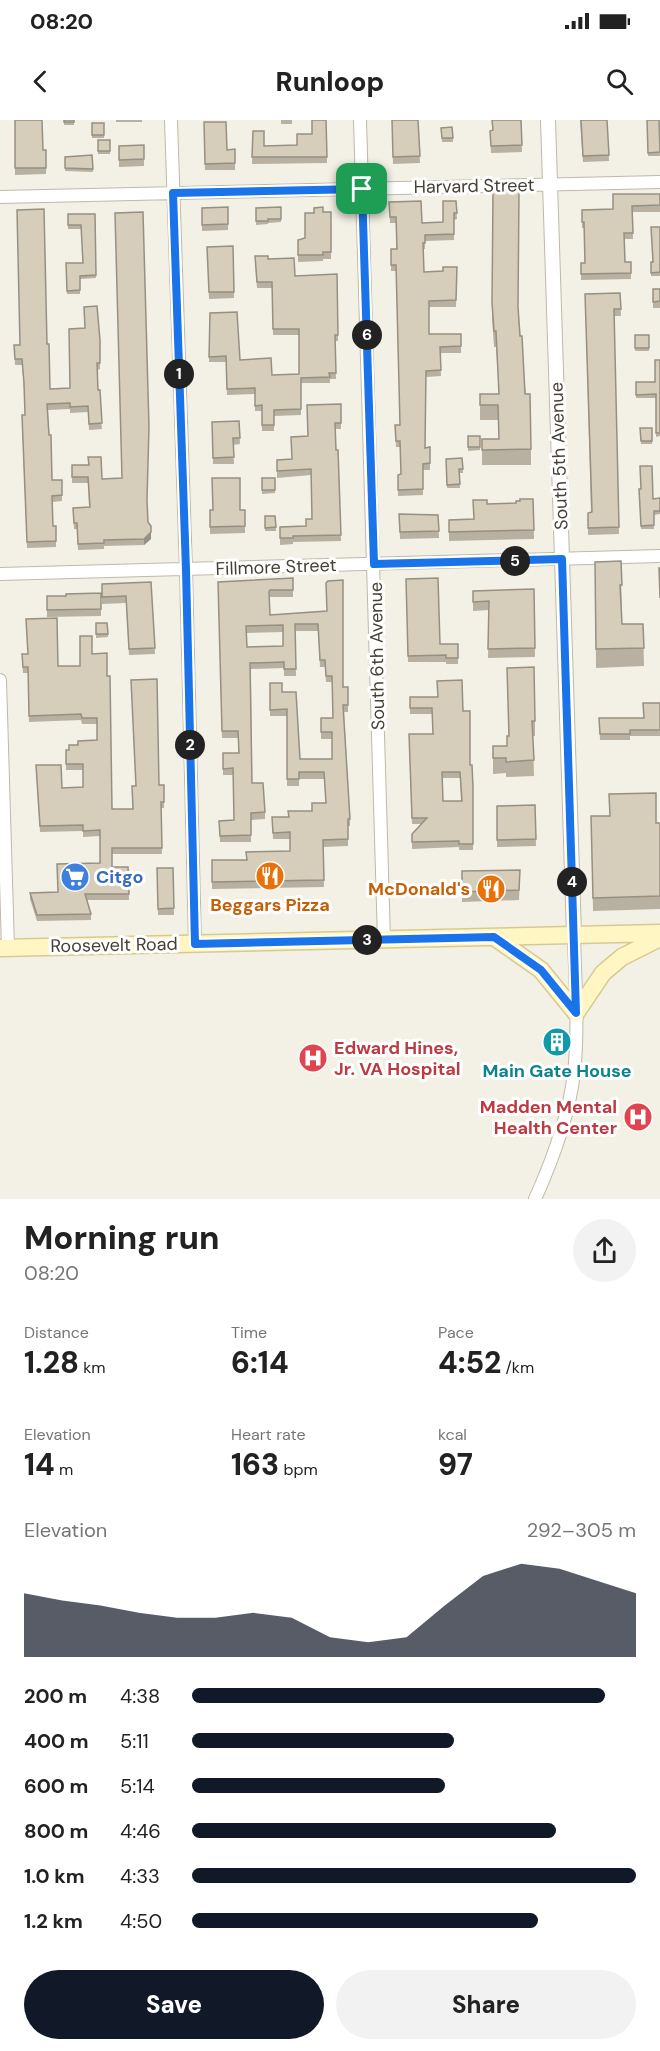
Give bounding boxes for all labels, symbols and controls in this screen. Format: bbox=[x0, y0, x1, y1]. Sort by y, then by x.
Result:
text: 08:20 bbox=[30, 7, 93, 36]
text: Runloop bbox=[276, 64, 384, 99]
icon: back bbox=[24, 65, 57, 98]
icon: search bbox=[603, 65, 636, 98]
pin bbox=[336, 163, 387, 214]
icon: arrive bbox=[345, 172, 378, 205]
street label: Harvard Street bbox=[413, 173, 535, 199]
pin: 6 bbox=[352, 320, 382, 350]
text: 6 bbox=[362, 324, 372, 345]
pin: 1 bbox=[164, 359, 194, 389]
text: 1 bbox=[176, 363, 182, 384]
street label: South 5th Avenue bbox=[544, 382, 574, 530]
pin: 5 bbox=[500, 546, 530, 576]
text: 5 bbox=[510, 550, 520, 571]
street label: Fillmore Street bbox=[215, 553, 337, 581]
street label: South 6th Avenue bbox=[364, 582, 390, 730]
pin: 2 bbox=[175, 730, 205, 760]
text: 2 bbox=[185, 734, 195, 755]
restaurant icon: Beggars Pizza bbox=[254, 860, 286, 892]
supermarket icon: Citgo bbox=[59, 861, 91, 893]
place label: Citgo bbox=[96, 865, 143, 889]
pin: 4 bbox=[557, 867, 587, 897]
text: 4 bbox=[567, 871, 577, 892]
restaurant icon: McDonald's bbox=[475, 873, 507, 905]
place label: McDonald's bbox=[368, 877, 470, 901]
place label: Beggars Pizza bbox=[210, 893, 330, 917]
pin: 3 bbox=[352, 925, 382, 955]
text: 3 bbox=[362, 929, 372, 950]
street label: Roosevelt Road bbox=[50, 932, 178, 958]
building icon: Main Gate House bbox=[541, 1026, 573, 1058]
place label: Edward Hines, Jr. VA Hospital bbox=[334, 1036, 461, 1081]
hospital icon: Edward Hines, Jr. VA Hospital bbox=[297, 1042, 329, 1074]
place label: Main Gate House bbox=[482, 1059, 632, 1083]
place label: Madden Mental Health Center bbox=[480, 1095, 617, 1140]
hospital icon: Madden Mental Health Center bbox=[622, 1101, 654, 1133]
text: Morning run bbox=[24, 1216, 219, 1259]
button: share bbox=[573, 1219, 636, 1282]
text: 08:20 bbox=[24, 1260, 79, 1286]
text: Distance bbox=[24, 1322, 89, 1343]
text: Time bbox=[231, 1322, 267, 1343]
text: Pace bbox=[438, 1322, 474, 1343]
text: 1.28 bbox=[24, 1343, 79, 1382]
text: 6:14 bbox=[231, 1343, 289, 1382]
text: 4:52 bbox=[438, 1343, 501, 1382]
text: km bbox=[79, 1357, 106, 1378]
text: /km bbox=[501, 1357, 534, 1378]
text: Elevation bbox=[24, 1424, 91, 1445]
text: Heart rate bbox=[231, 1424, 306, 1445]
text: kcal bbox=[438, 1424, 467, 1445]
text: 14 bbox=[24, 1445, 55, 1484]
text: 163 bbox=[231, 1445, 279, 1484]
text: 97 bbox=[438, 1445, 473, 1484]
text: m bbox=[55, 1459, 73, 1480]
text: bpm bbox=[279, 1459, 318, 1480]
text: Elevation bbox=[24, 1517, 107, 1543]
text: 292–305 m bbox=[527, 1517, 636, 1543]
text: 200 m bbox=[24, 1683, 87, 1709]
text: 4:38 bbox=[120, 1683, 160, 1709]
text: 400 m bbox=[24, 1728, 89, 1754]
text: 5:11 bbox=[120, 1728, 149, 1754]
text: 600 m bbox=[24, 1773, 88, 1799]
text: 5:14 bbox=[120, 1773, 155, 1799]
text: 800 m bbox=[24, 1818, 88, 1844]
text: 4:46 bbox=[120, 1818, 161, 1844]
text: 1.0 km bbox=[24, 1863, 85, 1889]
text: 4:33 bbox=[120, 1863, 160, 1889]
text: 1.2 km bbox=[24, 1908, 83, 1934]
text: 4:50 bbox=[120, 1908, 162, 1934]
button: Save bbox=[24, 1970, 324, 2039]
button: Share bbox=[336, 1970, 636, 2039]

